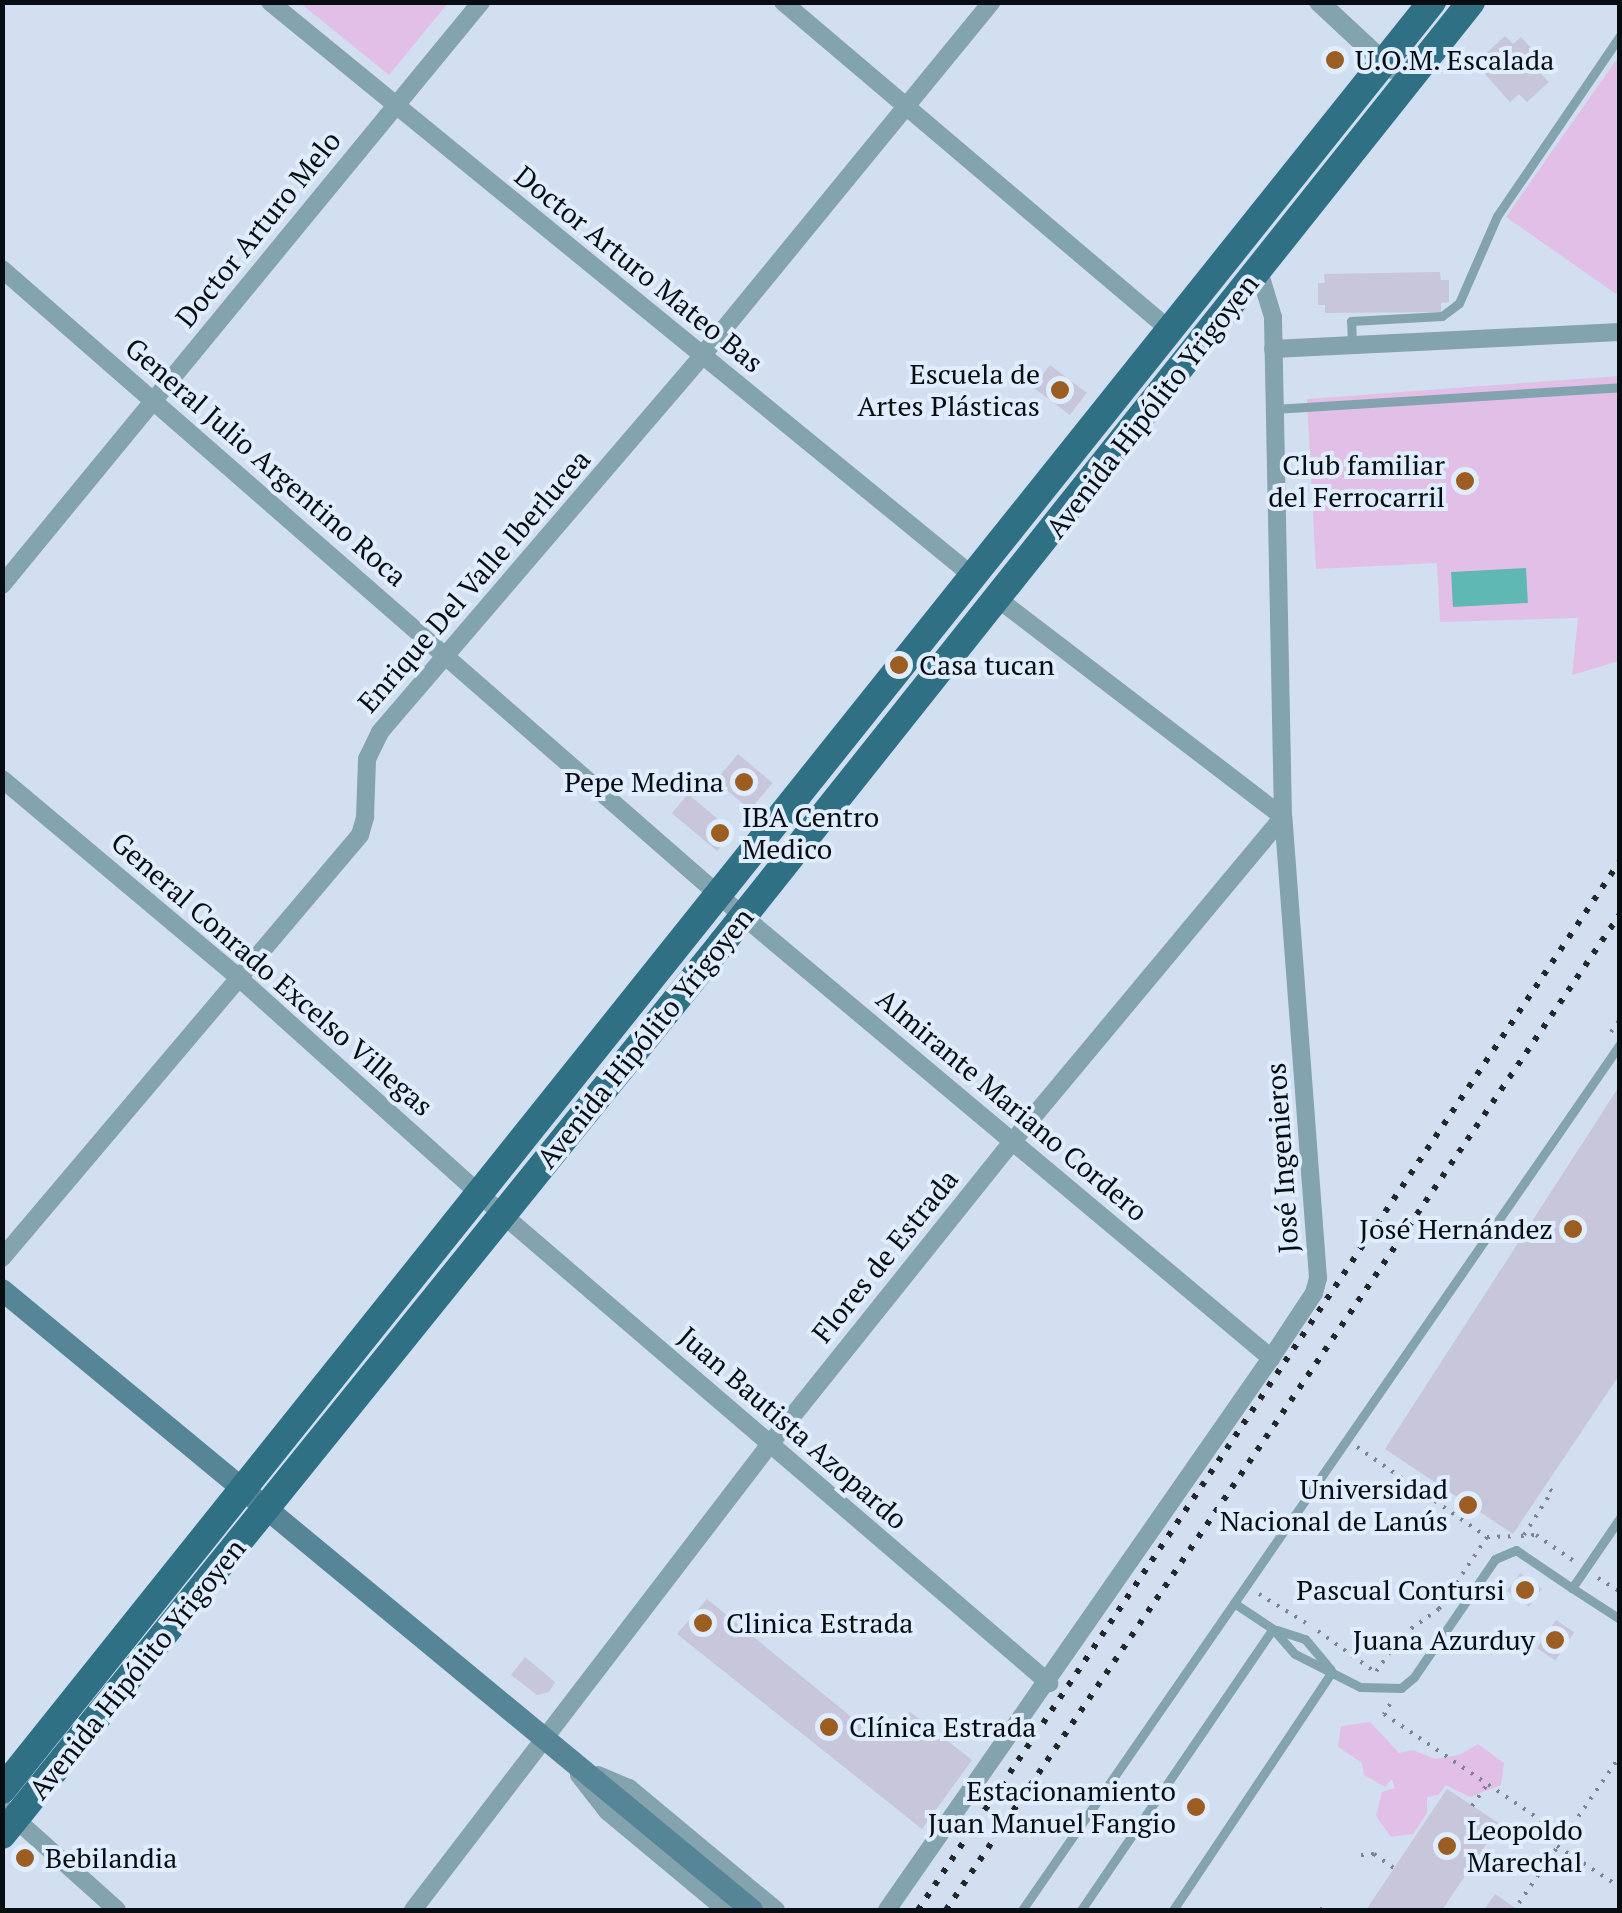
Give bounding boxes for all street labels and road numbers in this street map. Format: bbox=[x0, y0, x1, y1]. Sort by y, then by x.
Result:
street label: Doctor Arturo Melo bbox=[168, 124, 348, 334]
street label: Doctor Arturo Mateo Bas bbox=[508, 158, 770, 380]
street label: Avenida Hipólito Yrigoyen bbox=[1039, 268, 1265, 544]
street label: General Julio Argentino Roca bbox=[118, 331, 414, 593]
street label: Enrique Del Valle Iberlucea bbox=[351, 443, 597, 719]
street label: General Conrado Excelso Villegas bbox=[104, 825, 440, 1123]
street label: Avenida Hipólito Yrigoyen bbox=[530, 901, 760, 1175]
street label: Almirante Mariano Cordero bbox=[870, 982, 1154, 1228]
street label: José Ingenieros bbox=[1259, 1062, 1305, 1254]
street label: Flores de Estrada bbox=[805, 1163, 965, 1349]
street label: Juan Bautista Azopardo bbox=[672, 1319, 914, 1537]
street label: Avenida Hipólito Yrigoyen bbox=[22, 1532, 252, 1806]

